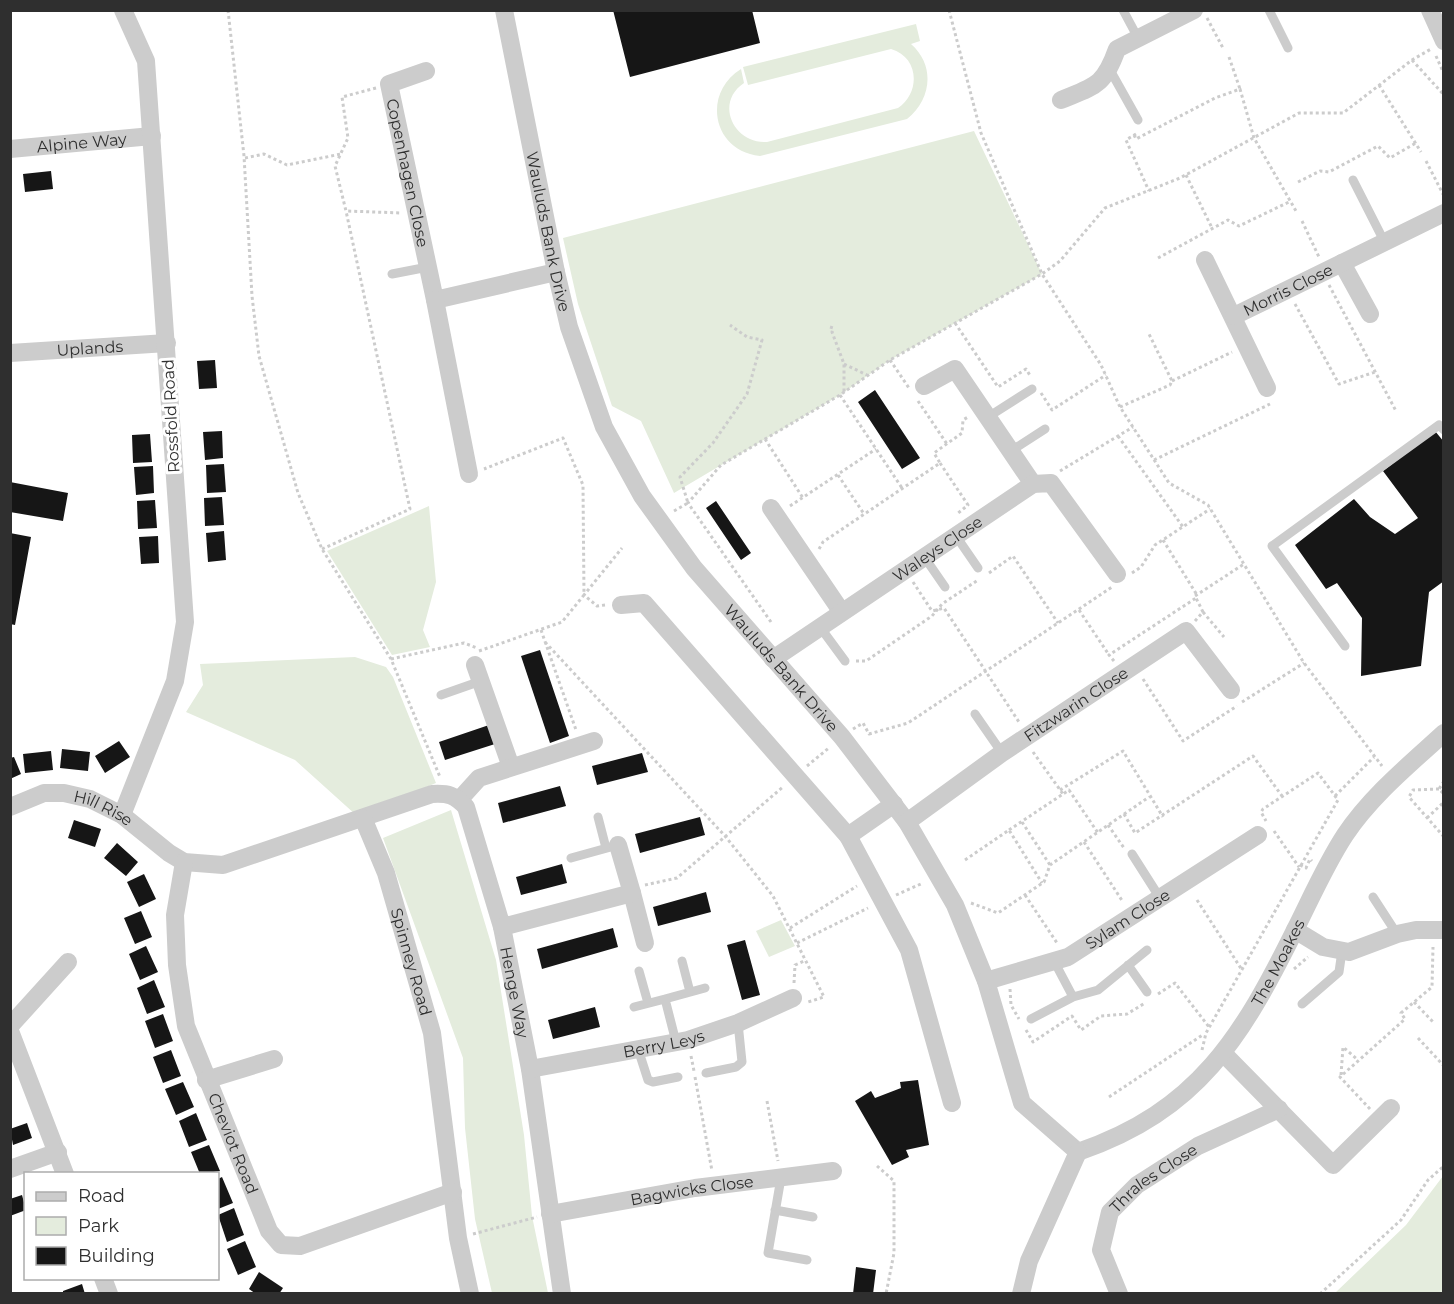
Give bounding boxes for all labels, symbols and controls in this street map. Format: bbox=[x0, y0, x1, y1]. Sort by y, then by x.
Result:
street label: Copenhagen Close bbox=[383, 97, 433, 249]
street label: Alpine Way bbox=[36, 129, 128, 156]
street label: Wauluds Bank Drive bbox=[523, 150, 575, 314]
street label: Morris Close bbox=[1240, 260, 1336, 320]
street label: Uplands bbox=[56, 336, 124, 360]
street label: Rossfold Road bbox=[159, 359, 183, 473]
street label: Waleys Close bbox=[889, 512, 986, 585]
street label: Wauluds Bank Drive bbox=[721, 600, 842, 736]
street label: Fitzwarin Close bbox=[1020, 663, 1131, 745]
street label: Hill Rise bbox=[72, 786, 137, 830]
street label: Sylam Close bbox=[1082, 885, 1173, 953]
street label: Spinney Road bbox=[387, 906, 436, 1018]
street label: The Moakes bbox=[1247, 916, 1309, 1009]
street label: Henge Way bbox=[497, 945, 533, 1040]
street label: Berry Leys bbox=[621, 1026, 707, 1061]
street label: Cheviot Road bbox=[205, 1090, 262, 1197]
street label: Thrales Close bbox=[1106, 1140, 1201, 1216]
street label: Bagwicks Close bbox=[629, 1171, 755, 1209]
legend bbox=[24, 1172, 219, 1280]
text: Road bbox=[78, 1185, 125, 1207]
text: Park bbox=[78, 1215, 119, 1237]
text: Building bbox=[78, 1245, 155, 1267]

